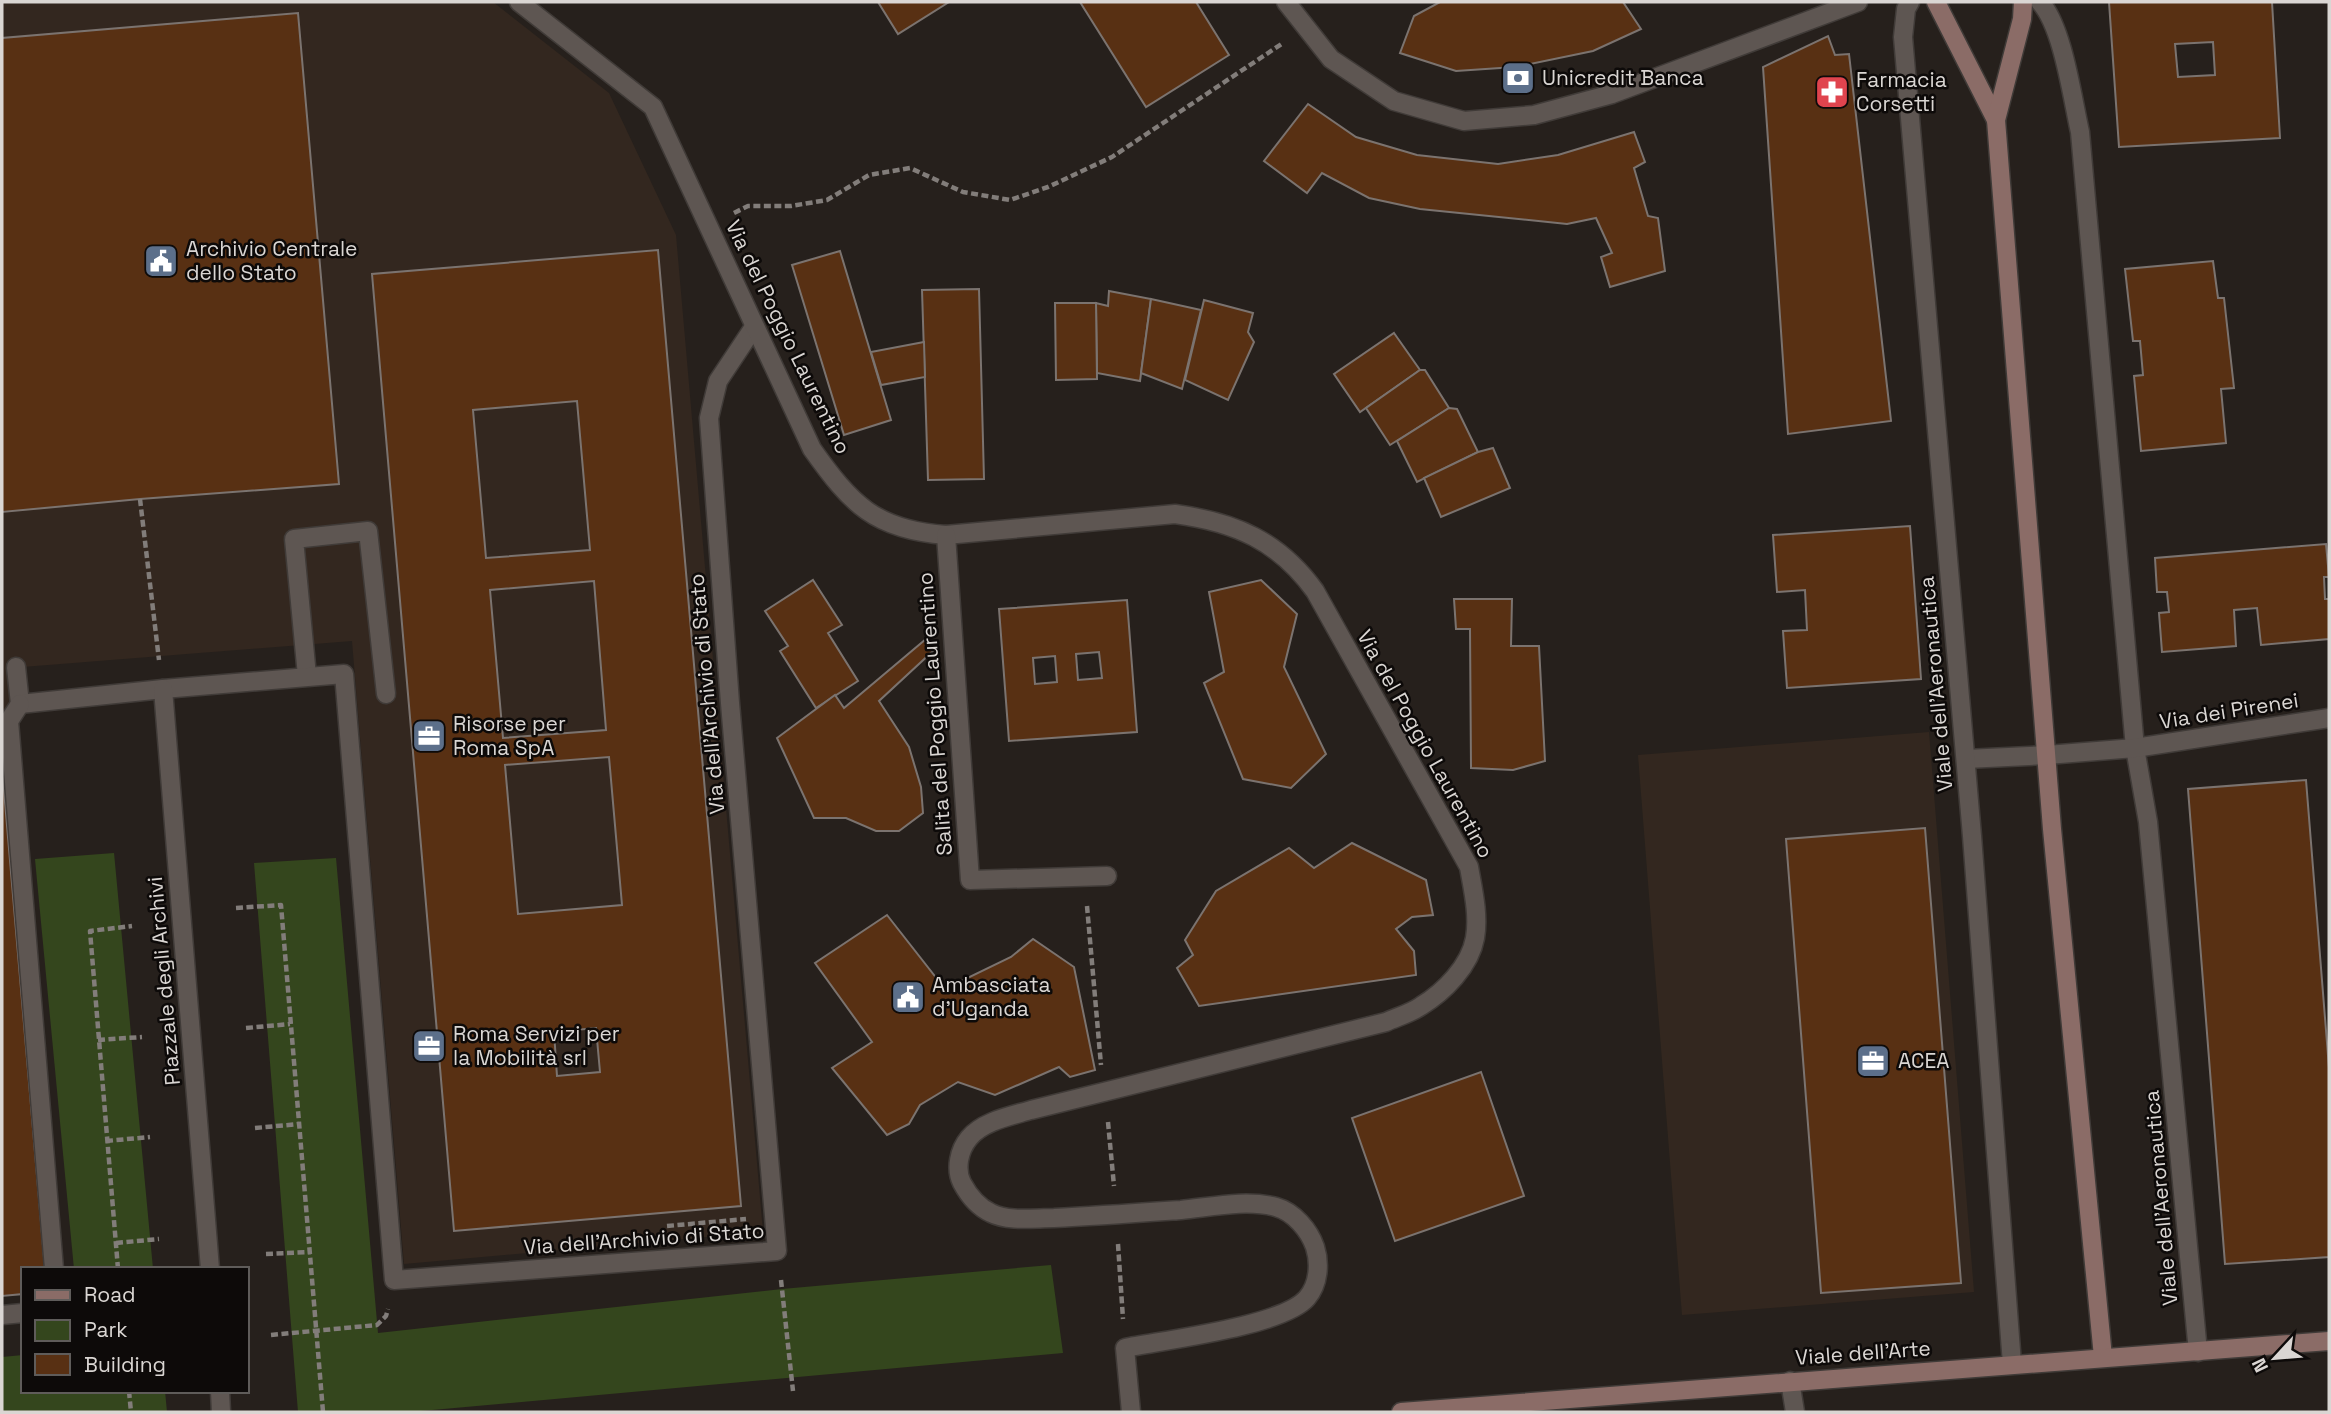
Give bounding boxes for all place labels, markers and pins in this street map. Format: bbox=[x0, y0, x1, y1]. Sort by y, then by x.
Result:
bank icon: Unicredit Banca bbox=[1499, 59, 1537, 97]
place label: Unicredit Banca bbox=[1542, 64, 1704, 91]
place label: Farmacia Corsetti bbox=[1856, 66, 1947, 117]
pharmacy icon: Farmacia Corsetti bbox=[1813, 73, 1851, 111]
place label: Archivio Centrale dello Stato bbox=[186, 235, 358, 286]
public building icon: Archivio Centrale dello Stato bbox=[142, 242, 180, 280]
place label: Risorse per Roma SpA bbox=[453, 710, 566, 761]
office icon: Risorse per Roma SpA bbox=[410, 717, 448, 755]
place label: Ambasciata d’Uganda bbox=[932, 971, 1051, 1022]
public building icon: Ambasciata d’Uganda bbox=[889, 978, 927, 1016]
place label: Roma Servizi per la Mobilità srl bbox=[453, 1020, 620, 1071]
office icon: Roma Servizi per la Mobilità srl bbox=[410, 1027, 448, 1065]
office icon: ACEA bbox=[1854, 1042, 1892, 1080]
place label: ACEA bbox=[1898, 1047, 1950, 1074]

